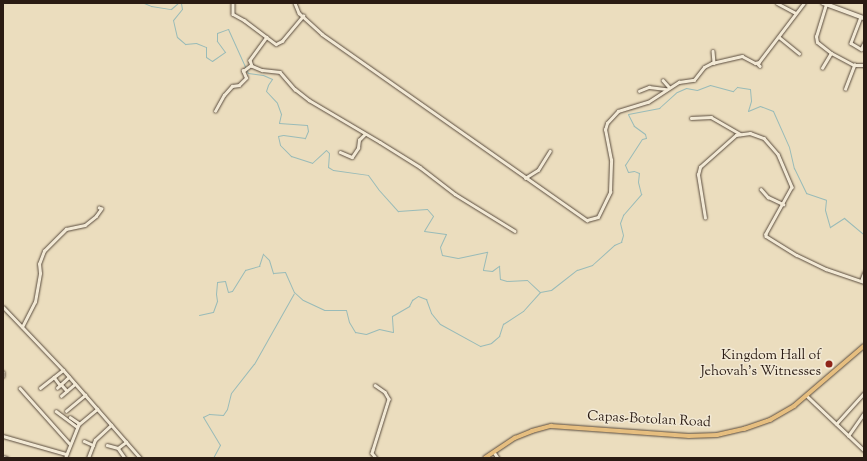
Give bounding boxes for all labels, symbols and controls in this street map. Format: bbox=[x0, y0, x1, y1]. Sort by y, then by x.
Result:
place label: Kingdom Hall of Jehovah's Witnesses bbox=[700, 348, 821, 380]
marker: Kingdom Hall of Jehovah's Witnesses bbox=[824, 359, 834, 369]
street label: Capas-Botolan Road bbox=[587, 408, 711, 432]

